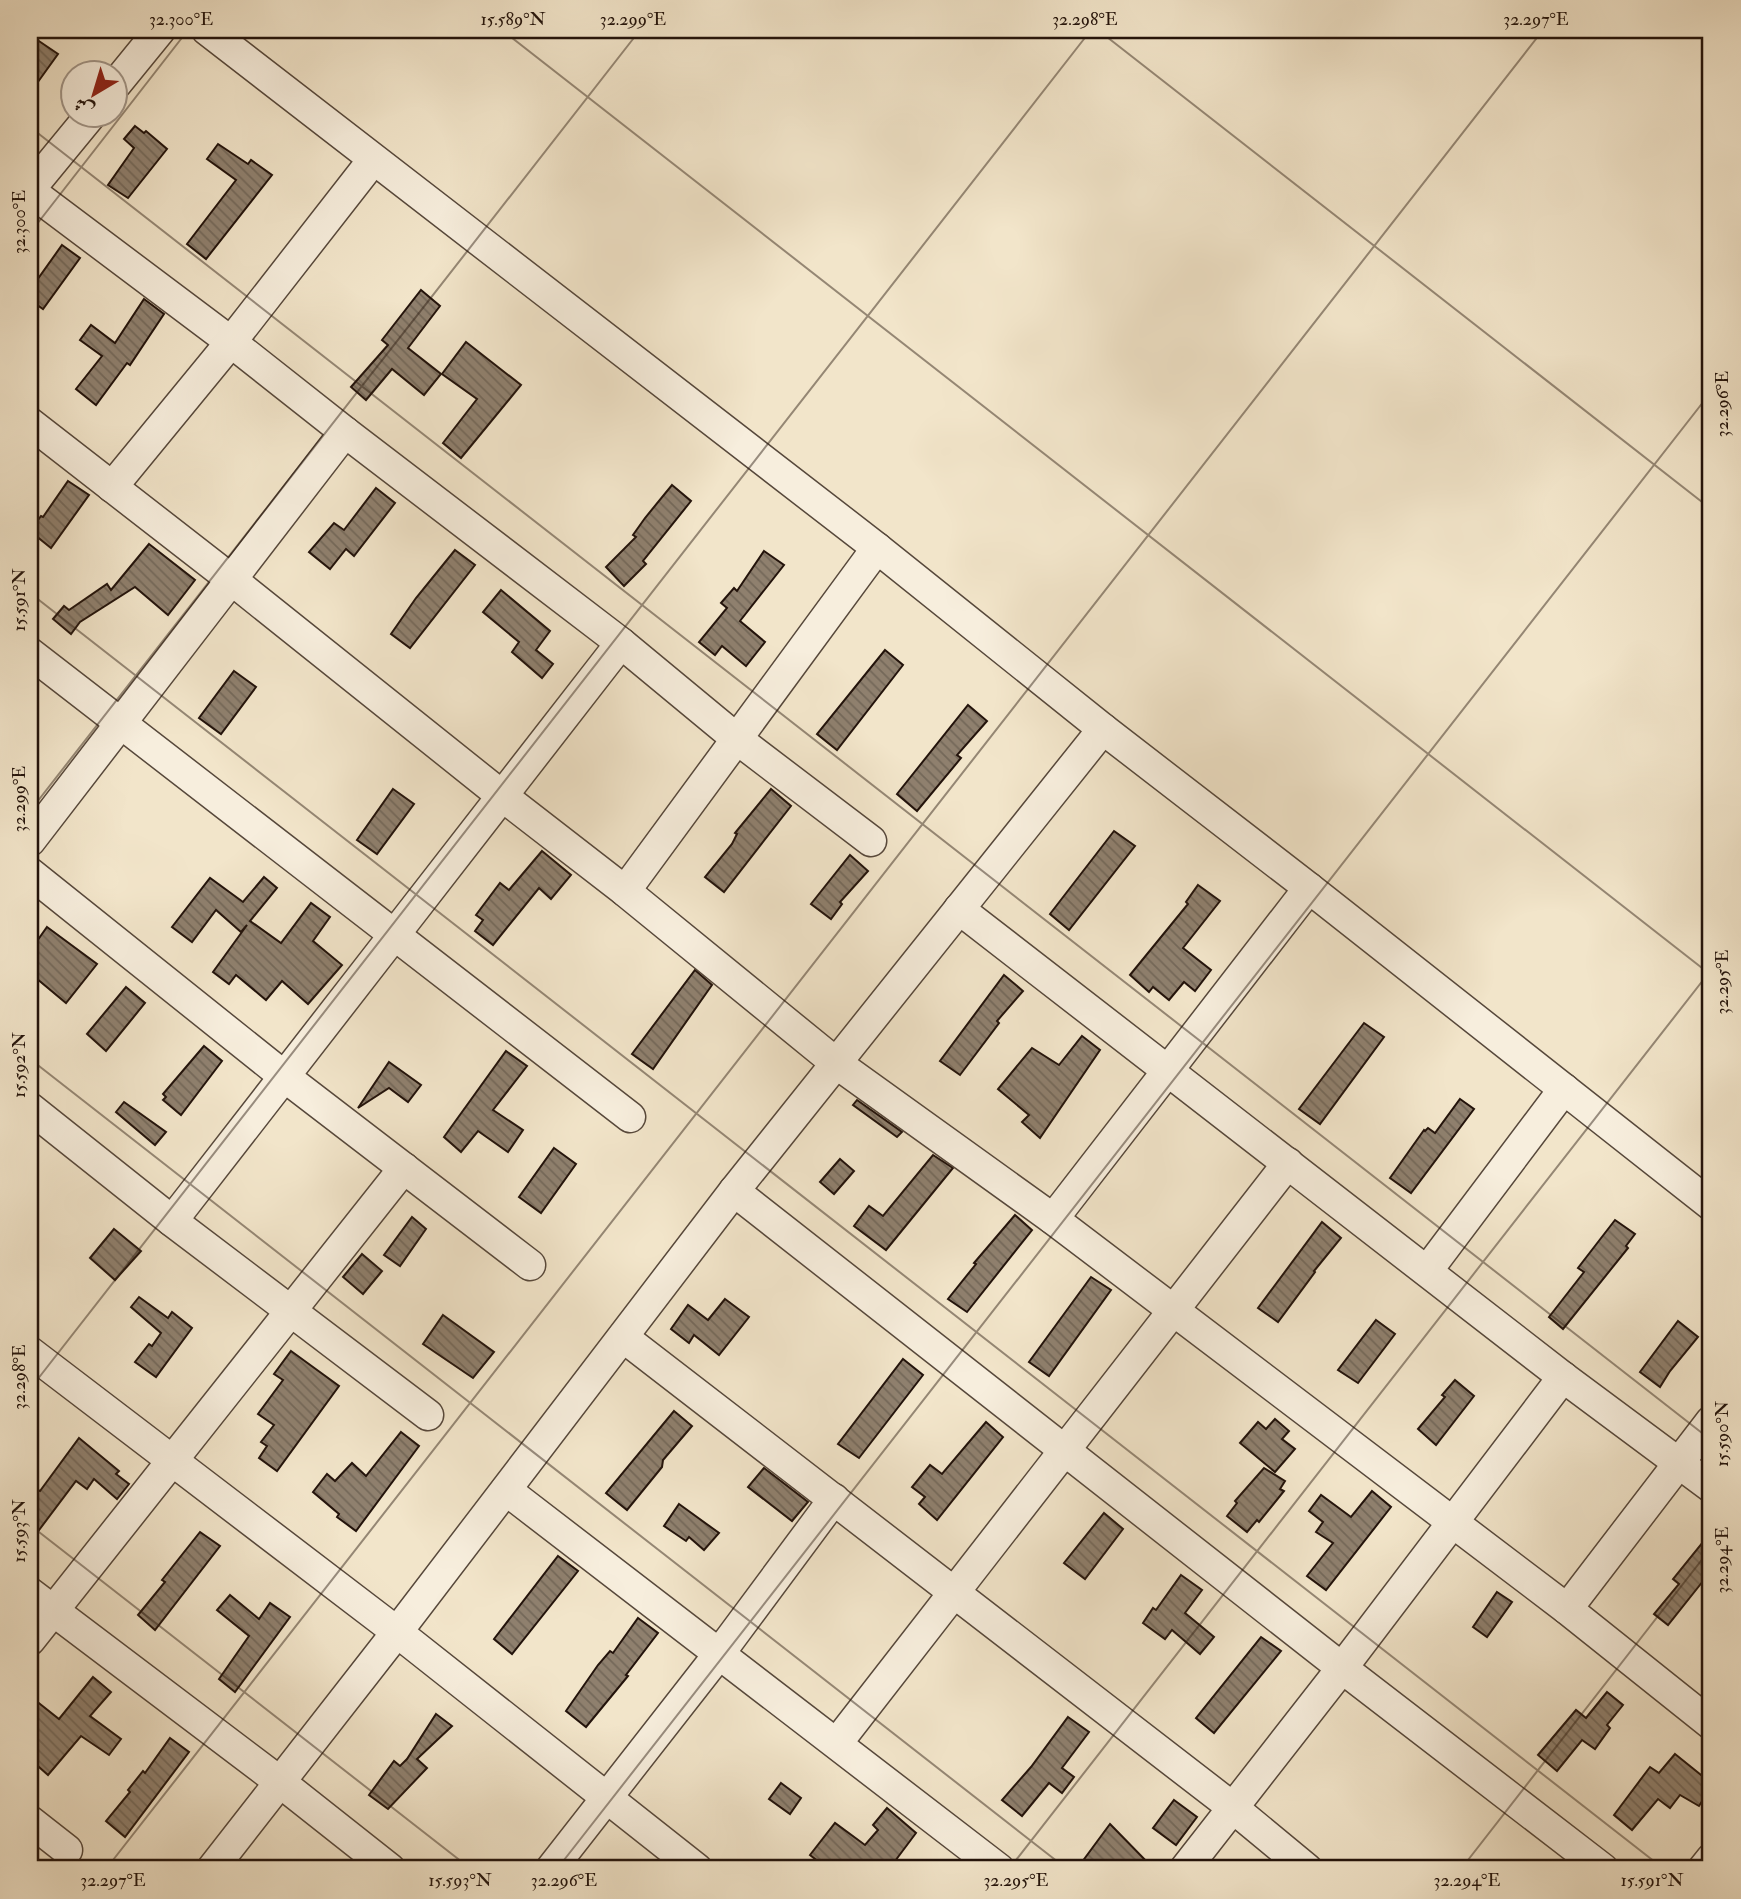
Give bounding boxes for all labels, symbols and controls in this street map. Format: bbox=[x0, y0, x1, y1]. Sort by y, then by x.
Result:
text: 32.300°E bbox=[149, 8, 213, 31]
text: 15.589°N bbox=[480, 8, 546, 31]
text: 32.299°E bbox=[600, 8, 666, 31]
text: 32.298°E bbox=[1052, 8, 1118, 31]
text: 32.297°E bbox=[1503, 8, 1569, 31]
north arrow bbox=[60, 60, 130, 130]
text: ش bbox=[69, 91, 99, 122]
text: 32.300°E bbox=[8, 190, 31, 254]
text: 32.296°E bbox=[1711, 371, 1734, 437]
text: 15.591°N bbox=[8, 568, 31, 632]
text: 32.299°E bbox=[8, 766, 31, 832]
text: 32.295°E bbox=[1711, 949, 1734, 1015]
text: 15.592°N bbox=[8, 1032, 31, 1098]
text: 32.298°E bbox=[8, 1344, 31, 1410]
text: 15.590°N bbox=[1711, 1401, 1734, 1467]
text: 15.593°N bbox=[8, 1499, 31, 1563]
text: 32.294°E bbox=[1711, 1527, 1734, 1593]
text: 32.297°E bbox=[80, 1869, 146, 1892]
text: 15.593°N bbox=[428, 1869, 492, 1892]
text: 32.296°E bbox=[531, 1869, 597, 1892]
text: 32.295°E bbox=[983, 1869, 1049, 1892]
text: 32.294°E bbox=[1434, 1869, 1500, 1892]
text: 15.591°N bbox=[1620, 1869, 1684, 1892]

